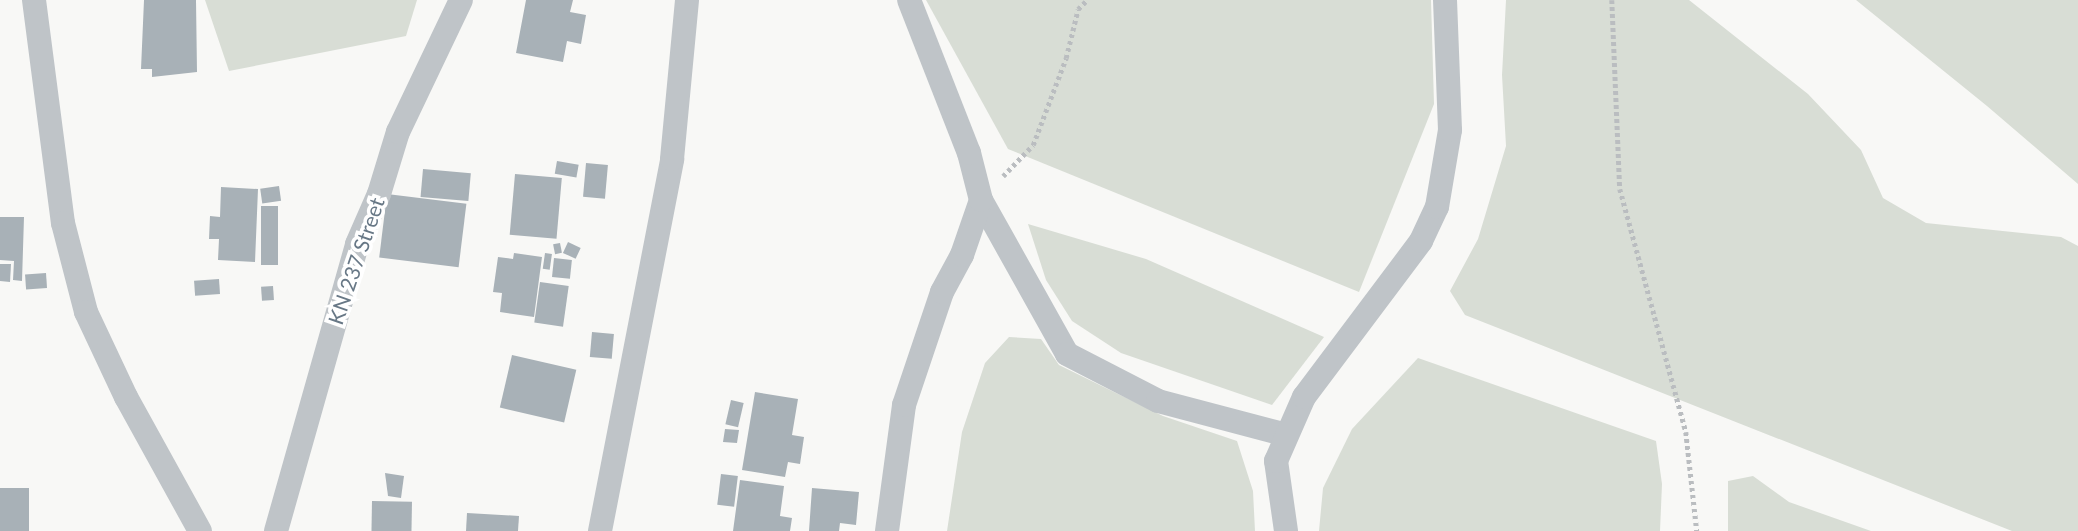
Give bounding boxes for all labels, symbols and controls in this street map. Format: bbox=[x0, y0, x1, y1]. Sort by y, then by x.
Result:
street label: KN 237 Street bbox=[323, 194, 389, 328]

